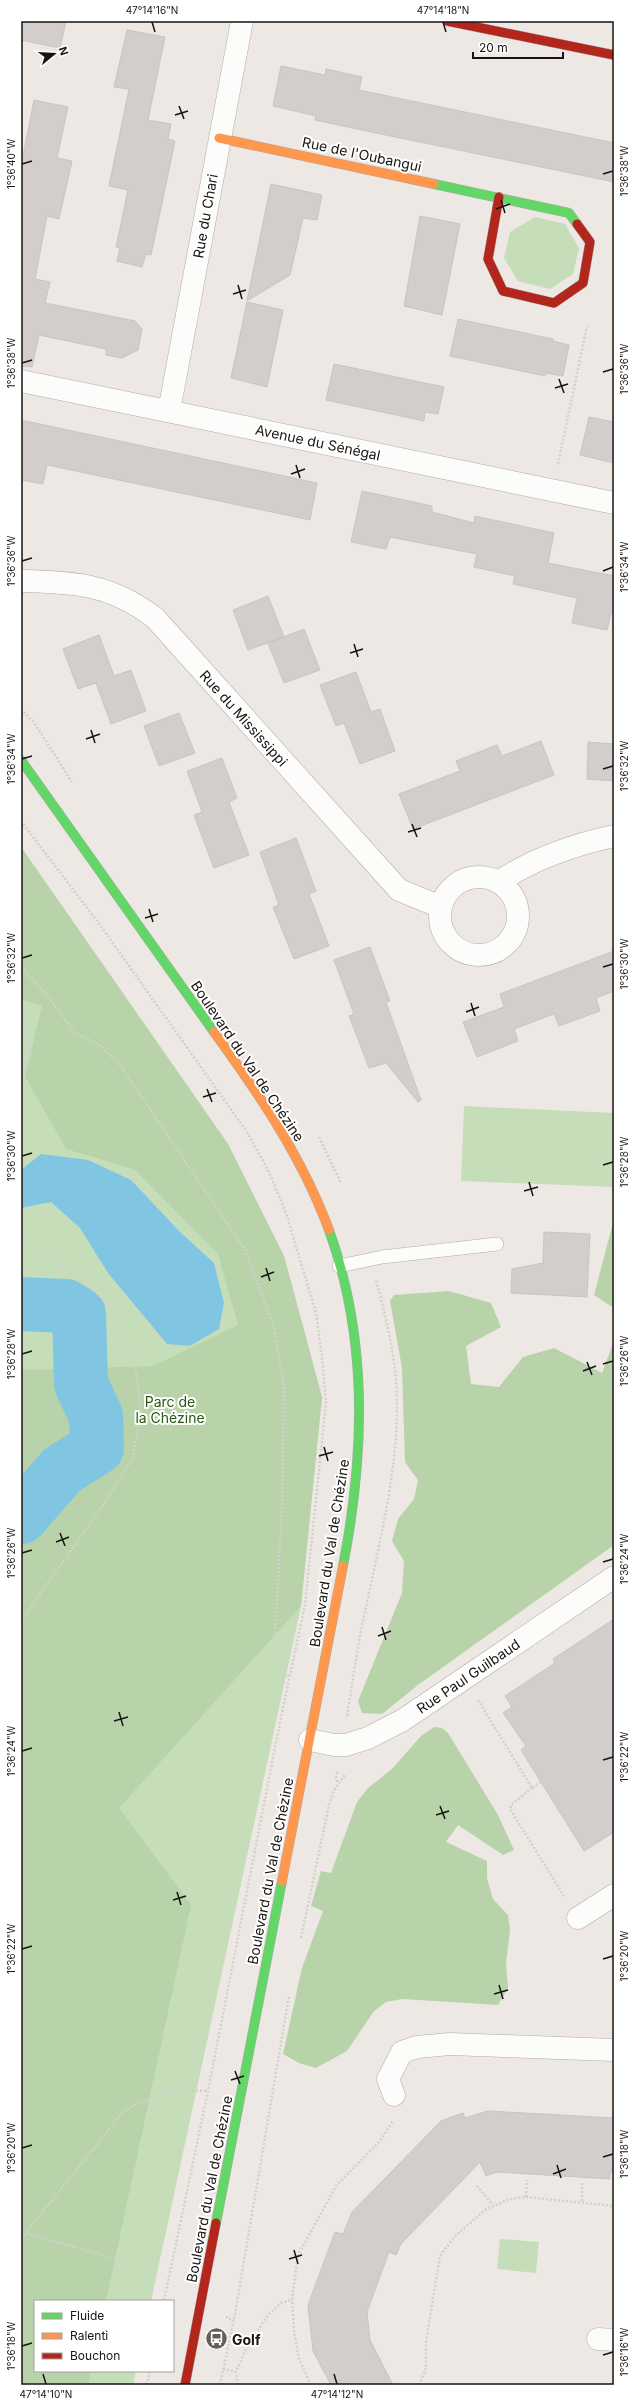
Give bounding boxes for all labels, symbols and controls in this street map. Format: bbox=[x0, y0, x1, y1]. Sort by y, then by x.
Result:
text: 47°14'16"N bbox=[126, 4, 178, 16]
text: 47°14'18"N bbox=[417, 4, 469, 16]
north arrow bbox=[34, 34, 74, 74]
scale bar bbox=[473, 34, 563, 60]
text: 20 m bbox=[479, 40, 508, 55]
text: N bbox=[56, 45, 71, 57]
street label: Rue de l'Oubangui bbox=[301, 133, 423, 175]
text: 1°36'40"W bbox=[5, 139, 17, 189]
text: 1°36'38"W bbox=[618, 145, 630, 196]
street label: Rue du Chari bbox=[189, 172, 221, 260]
text: 1°36'38"W bbox=[5, 337, 17, 388]
text: 1°36'36"W bbox=[618, 343, 630, 394]
street label: Avenue du Sénégal bbox=[254, 420, 382, 464]
text: 1°36'36"W bbox=[5, 535, 17, 586]
text: 1°36'34"W bbox=[618, 541, 630, 593]
street label: Rue du Mississippi bbox=[197, 667, 291, 769]
text: 1°36'34"W bbox=[5, 733, 17, 785]
text: 1°36'32"W bbox=[618, 740, 630, 791]
text: 1°36'32"W bbox=[5, 932, 17, 983]
text: 1°36'30"W bbox=[618, 938, 630, 990]
street label: Boulevard du Val de Chézine bbox=[188, 978, 308, 1144]
text: 1°36'30"W bbox=[5, 1130, 17, 1182]
text: 1°36'28"W bbox=[618, 1136, 630, 1187]
text: 1°36'28"W bbox=[5, 1328, 17, 1379]
text: 1°36'26"W bbox=[618, 1335, 630, 1386]
park label: Parc de la Chézine bbox=[135, 1393, 205, 1426]
street label: Boulevard du Val de Chézine bbox=[306, 1458, 352, 1648]
text: 1°36'26"W bbox=[5, 1527, 17, 1578]
text: 1°36'24"W bbox=[618, 1533, 630, 1584]
street label: Rue Paul Guilbaud bbox=[413, 1635, 523, 1717]
text: 1°36'24"W bbox=[5, 1725, 17, 1776]
text: 1°36'22"W bbox=[618, 1732, 630, 1782]
street label: Boulevard du Val de Chézine bbox=[244, 1776, 296, 1966]
text: 1°36'22"W bbox=[5, 1924, 17, 1974]
text: 1°36'20"W bbox=[618, 1930, 630, 1981]
street label: Boulevard du Val de Chézine bbox=[183, 2094, 235, 2284]
text: 1°36'20"W bbox=[5, 2122, 17, 2173]
text: 1°36'18"W bbox=[618, 2129, 630, 2178]
legend bbox=[34, 2300, 174, 2372]
text: Fluide bbox=[70, 2308, 104, 2323]
text: 1°36'18"W bbox=[5, 2321, 17, 2370]
bus stop icon: Golf bbox=[204, 2326, 230, 2352]
text: 1°36'16"W bbox=[618, 2327, 630, 2376]
text: Ralenti bbox=[70, 2328, 108, 2343]
place label: Golf bbox=[232, 2331, 261, 2348]
text: Bouchon bbox=[70, 2348, 120, 2363]
text: 47°14'10"N bbox=[20, 2388, 72, 2400]
text: 47°14'12"N bbox=[311, 2388, 363, 2400]

